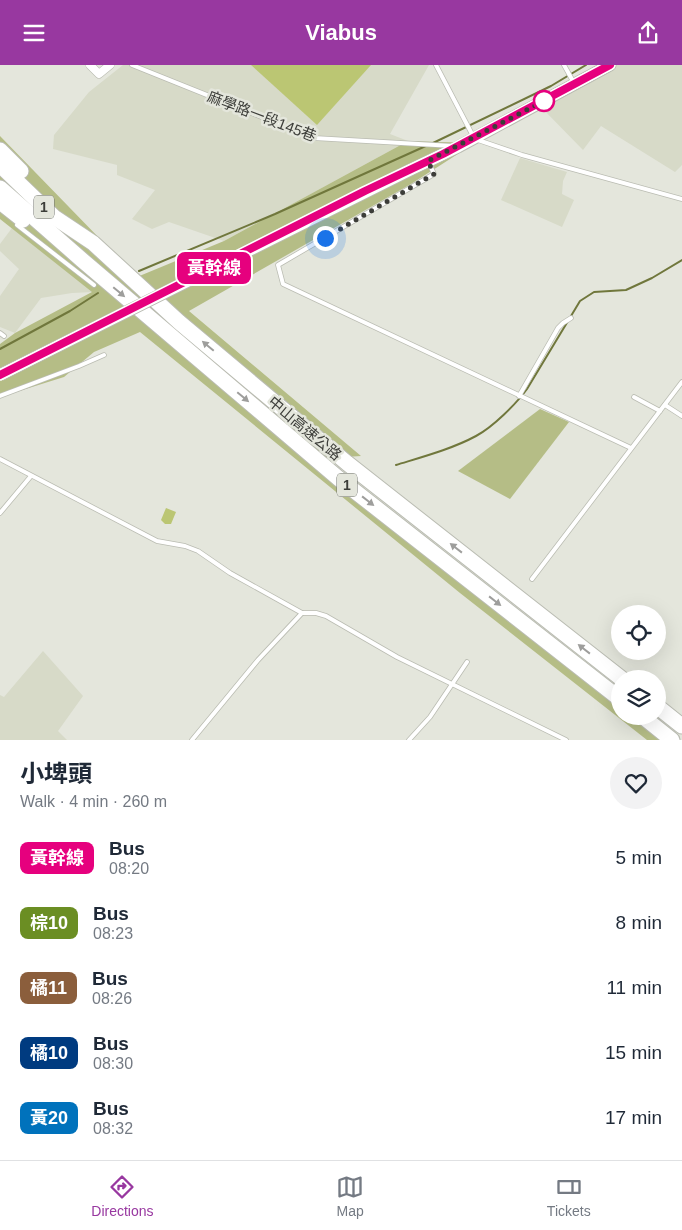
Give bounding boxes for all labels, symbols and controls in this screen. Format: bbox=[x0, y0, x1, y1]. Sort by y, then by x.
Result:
icon: menu bbox=[20, 19, 48, 47]
icon: share bbox=[634, 19, 662, 47]
text: Viabus bbox=[305, 20, 377, 45]
street label: 麻學路一段145巷 bbox=[205, 87, 319, 145]
unlabelled marker bbox=[533, 90, 555, 112]
road number: 1 bbox=[34, 195, 54, 219]
your location bbox=[313, 226, 338, 251]
line badge: 黃幹線 bbox=[185, 252, 243, 284]
text: 黃幹線 bbox=[187, 258, 241, 278]
one-way arrow bbox=[112, 286, 125, 297]
one-way arrow bbox=[202, 341, 214, 352]
one-way arrow bbox=[237, 391, 249, 402]
street label: 中山高速公路 bbox=[265, 393, 345, 463]
road number: 1 bbox=[337, 473, 357, 497]
one-way arrow bbox=[361, 496, 374, 506]
one-way arrow bbox=[450, 543, 463, 554]
one-way arrow bbox=[489, 596, 502, 607]
map controls bbox=[611, 605, 666, 725]
button: locate bbox=[611, 605, 666, 660]
one-way arrow bbox=[577, 643, 590, 654]
button: layers bbox=[611, 670, 666, 725]
button: heart bbox=[610, 757, 662, 809]
text: 小埤頭 bbox=[20, 760, 92, 787]
text: Walk · 4 min · 260 m bbox=[20, 793, 167, 810]
text: Bus bbox=[109, 838, 145, 859]
text: 5 min bbox=[616, 847, 662, 868]
text: 黃幹線 bbox=[30, 848, 84, 868]
text: 08:20 bbox=[109, 860, 149, 877]
text: Bus bbox=[93, 903, 129, 924]
text: 8 min bbox=[616, 912, 662, 933]
text: 棕10 bbox=[30, 913, 68, 933]
text: 08:23 bbox=[93, 925, 133, 942]
text: Bus bbox=[92, 968, 128, 989]
text: 11 min bbox=[606, 977, 662, 998]
text: 橘11 bbox=[30, 978, 67, 998]
text: 08:26 bbox=[92, 990, 132, 1007]
text: Bus bbox=[93, 1033, 129, 1054]
text: 15 min bbox=[605, 1042, 662, 1063]
text: 橘10 bbox=[30, 1043, 68, 1063]
text: 08:30 bbox=[93, 1055, 133, 1072]
text: Bus bbox=[93, 1098, 129, 1119]
text: 17 min bbox=[605, 1107, 662, 1128]
text: 黃20 bbox=[30, 1108, 68, 1128]
text: 08:32 bbox=[93, 1120, 133, 1137]
tab: Directions bbox=[91, 1173, 154, 1219]
tab: Map bbox=[336, 1173, 364, 1219]
tab: Tickets bbox=[547, 1173, 591, 1219]

